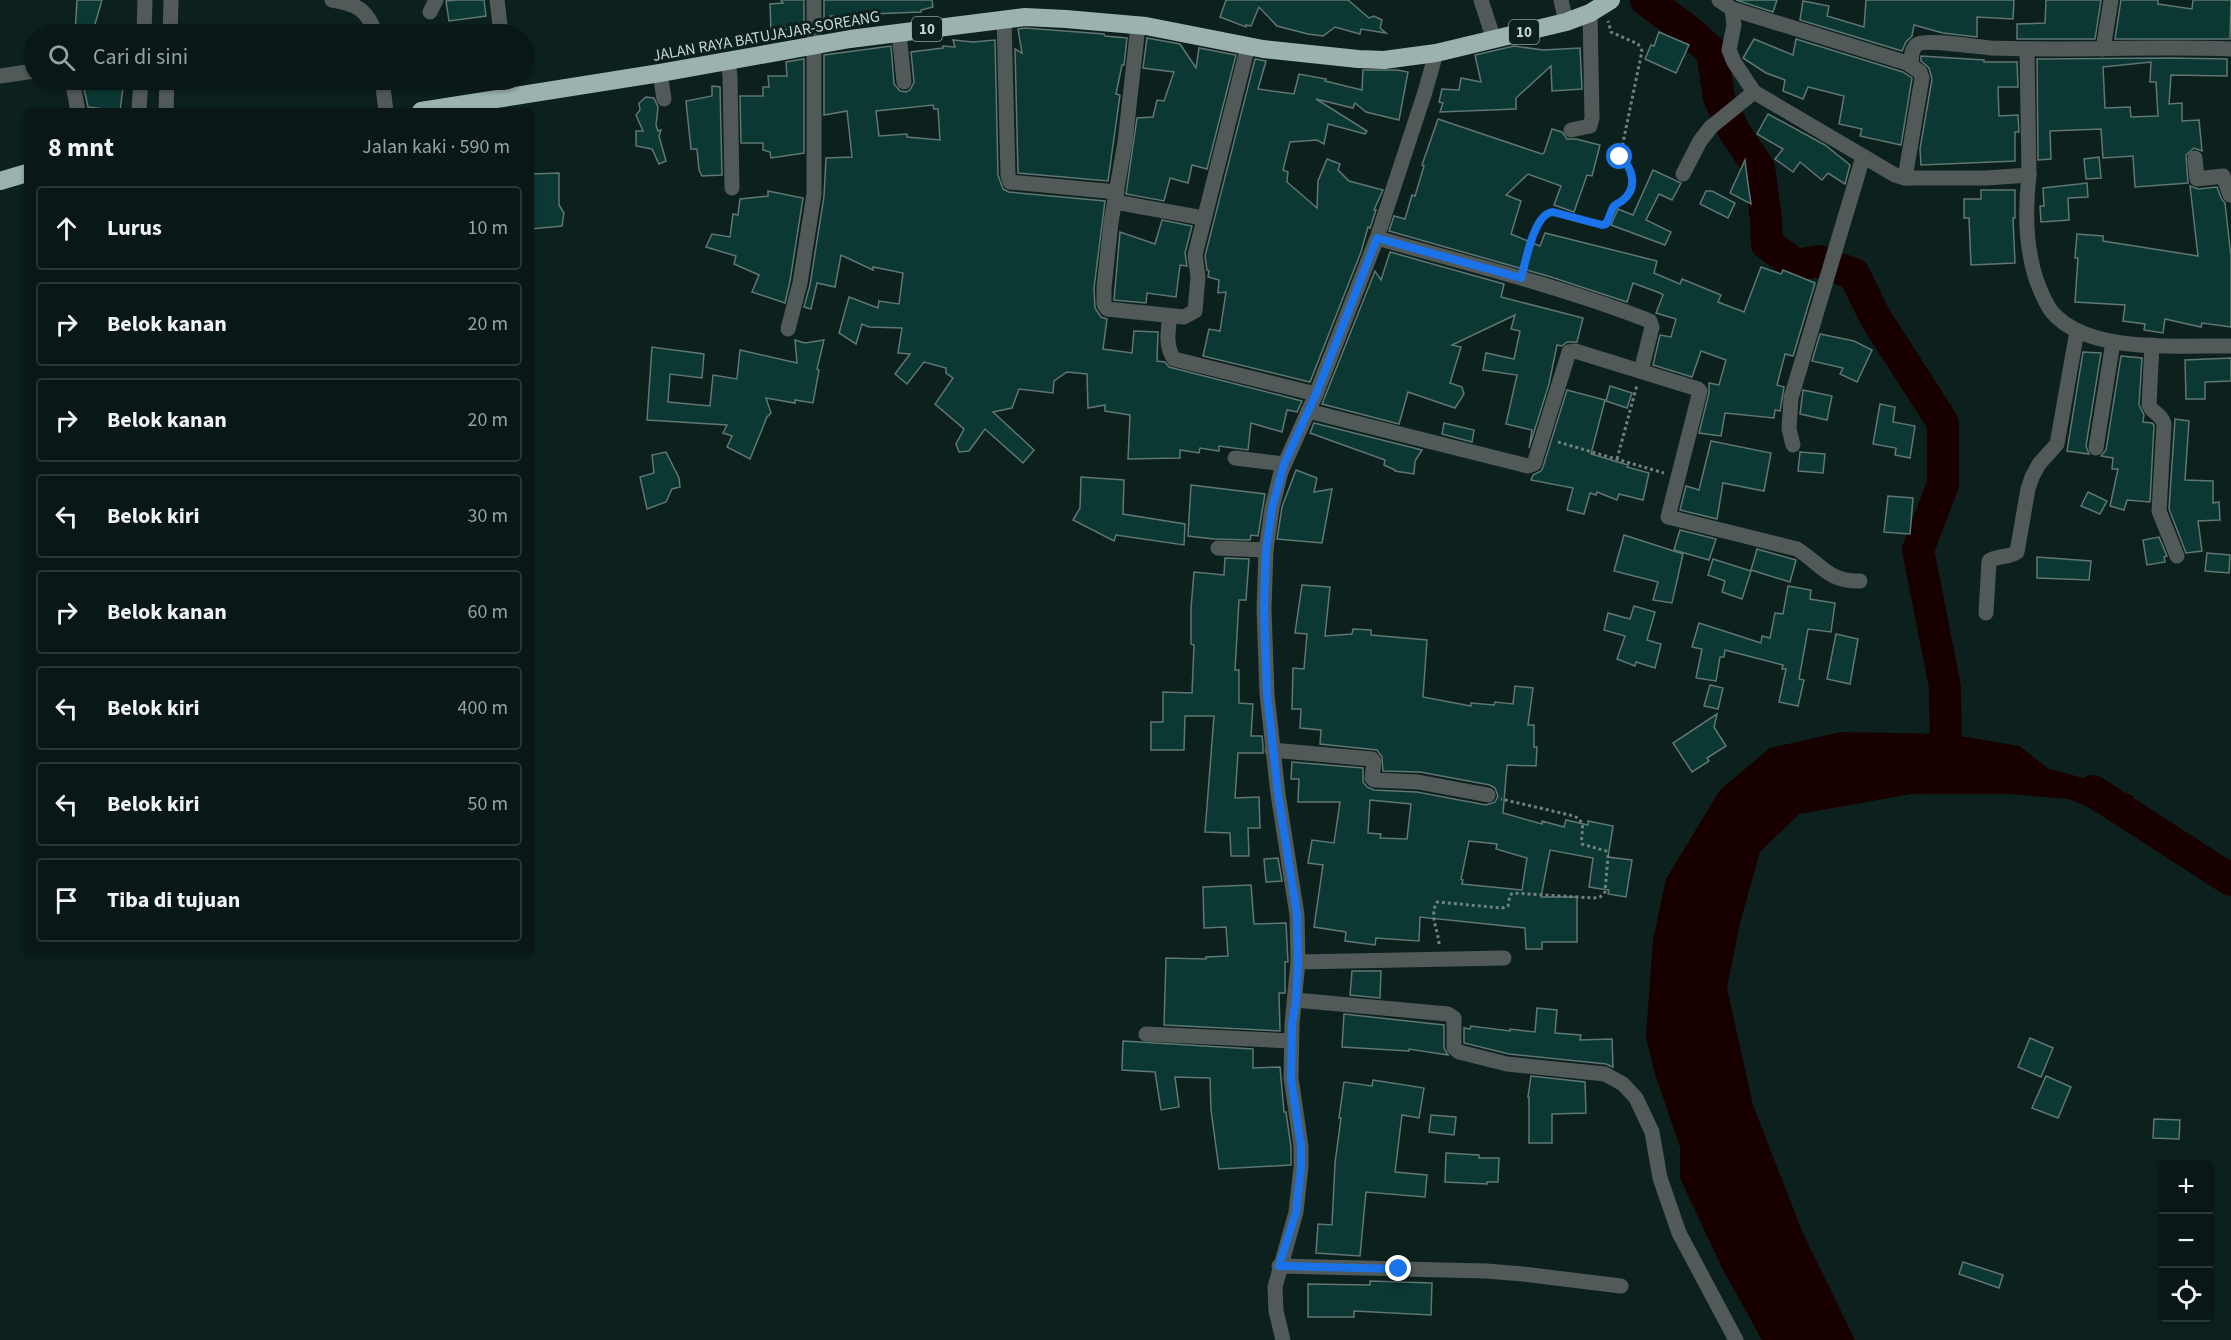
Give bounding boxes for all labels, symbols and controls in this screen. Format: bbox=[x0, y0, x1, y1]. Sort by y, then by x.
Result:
street label: JALAN RAYA BATUJAJAR-SOREANG bbox=[651, 5, 881, 67]
road number: 10 bbox=[912, 17, 942, 41]
road number: 10 bbox=[1509, 20, 1539, 44]
search box bbox=[24, 24, 534, 90]
icon: search bbox=[45, 41, 78, 74]
text: Cari di sini bbox=[93, 41, 188, 73]
text: 8 mnt bbox=[48, 129, 114, 166]
text: Jalan kaki · 590 m bbox=[362, 133, 510, 161]
route start bbox=[1606, 143, 1632, 169]
icon: ahead bbox=[50, 212, 83, 245]
text: Lurus bbox=[107, 212, 162, 244]
text: 10 m bbox=[468, 214, 508, 242]
icon: right bbox=[50, 308, 83, 341]
text: Belok kanan bbox=[107, 308, 227, 340]
text: 20 m bbox=[468, 310, 508, 338]
icon: right bbox=[50, 404, 83, 437]
text: Belok kanan bbox=[107, 404, 227, 436]
text: 20 m bbox=[468, 406, 508, 434]
icon: left bbox=[50, 500, 83, 533]
text: Belok kiri bbox=[107, 500, 200, 532]
text: 30 m bbox=[468, 502, 508, 530]
icon: right bbox=[50, 596, 83, 629]
text: Belok kanan bbox=[107, 596, 227, 628]
text: 60 m bbox=[468, 598, 508, 626]
icon: left bbox=[50, 692, 83, 725]
text: Belok kiri bbox=[107, 692, 200, 724]
text: 400 m bbox=[458, 694, 508, 722]
icon: left bbox=[50, 788, 83, 821]
text: Belok kiri bbox=[107, 788, 200, 820]
text: 50 m bbox=[468, 790, 508, 818]
icon: arrive bbox=[50, 884, 83, 917]
text: Tiba di tujuan bbox=[107, 884, 240, 916]
map controls bbox=[2159, 1160, 2213, 1322]
button: + bbox=[2159, 1160, 2213, 1214]
button: − bbox=[2159, 1214, 2213, 1268]
route end bbox=[1385, 1255, 1411, 1281]
button: locate bbox=[2159, 1268, 2213, 1322]

